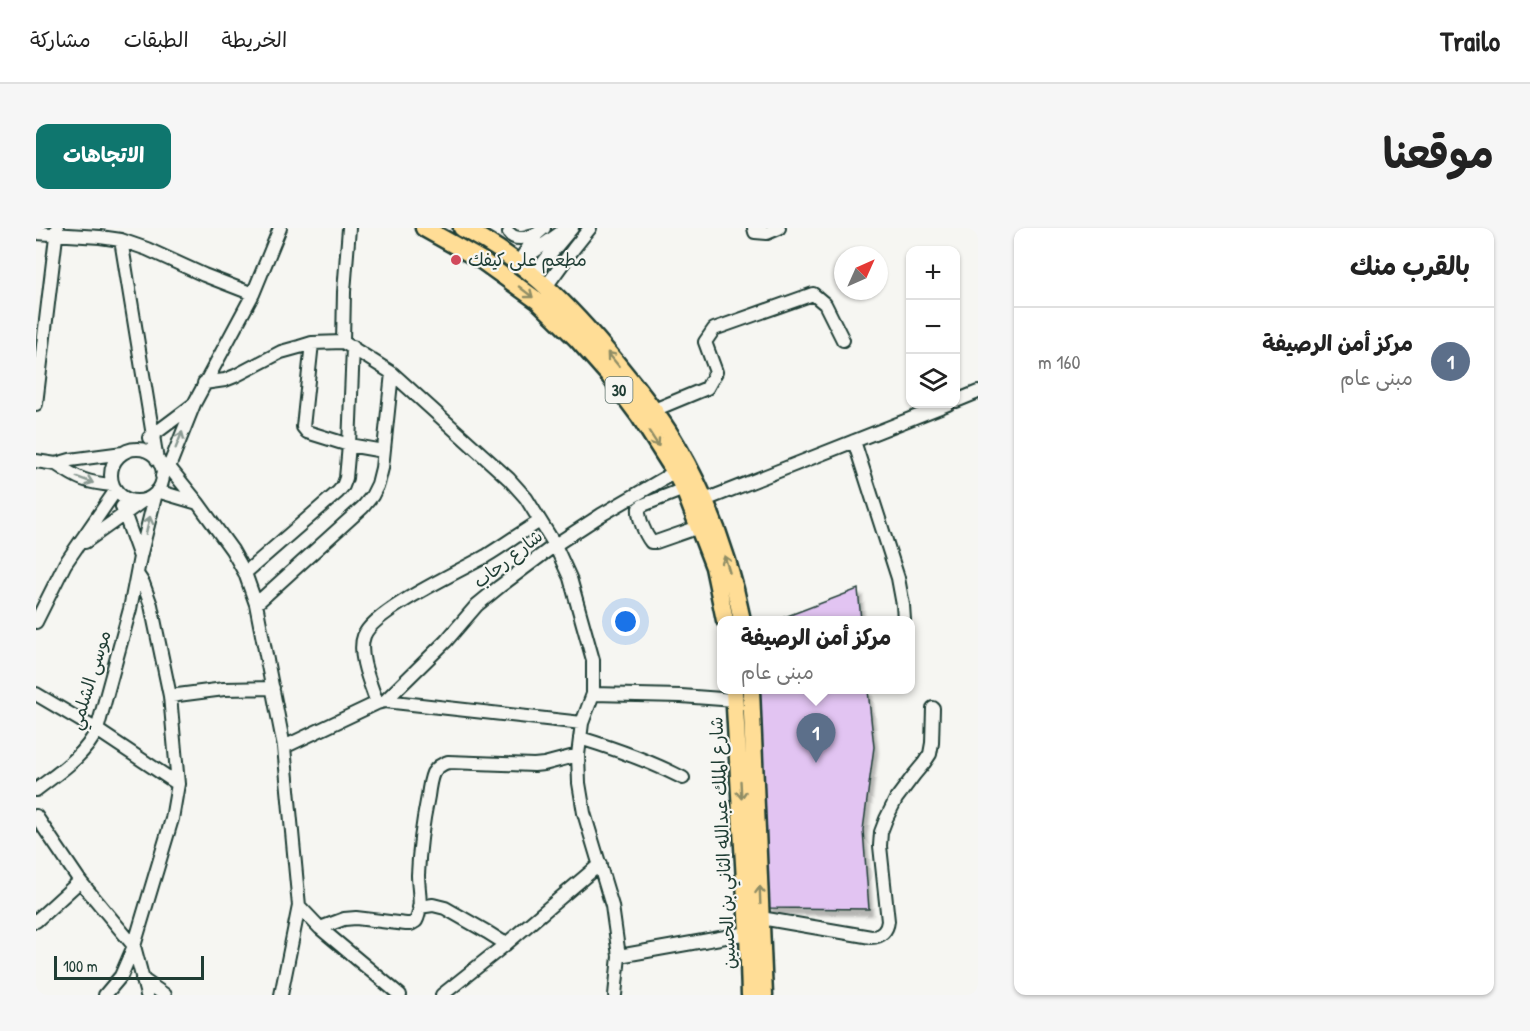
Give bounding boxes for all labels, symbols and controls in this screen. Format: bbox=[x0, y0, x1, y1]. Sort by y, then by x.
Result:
text: Trailo bbox=[1440, 22, 1500, 60]
text: مشاركة bbox=[30, 25, 91, 54]
text: الطبقات bbox=[124, 25, 189, 54]
text: الخريطة bbox=[222, 25, 287, 54]
button: الاتجاهات bbox=[36, 124, 171, 189]
text: موقعنا bbox=[1383, 124, 1494, 181]
north arrow bbox=[834, 246, 888, 300]
map controls bbox=[906, 246, 960, 408]
button: + bbox=[906, 246, 960, 300]
place label: مطعم على كيفك bbox=[468, 247, 587, 274]
text: بالقرب منك bbox=[1350, 248, 1470, 283]
marker: مطعم على كيفك bbox=[449, 253, 463, 267]
one-way arrow bbox=[518, 286, 534, 299]
button: − bbox=[906, 300, 960, 354]
text: مركز أمن الرصيفة bbox=[1262, 328, 1413, 358]
text: 160 m bbox=[1038, 348, 1080, 375]
text: 1 bbox=[1447, 348, 1454, 375]
one-way arrow bbox=[606, 351, 619, 367]
button: layers bbox=[906, 354, 960, 408]
text: مبنى عام bbox=[1340, 364, 1413, 391]
road number: 30 bbox=[606, 377, 632, 403]
one-way arrow bbox=[648, 430, 660, 447]
one-way arrow bbox=[174, 432, 185, 450]
one-way arrow bbox=[75, 475, 94, 486]
one-way arrow bbox=[142, 516, 154, 535]
street label: شارع رحاب bbox=[468, 524, 548, 594]
one-way arrow bbox=[721, 555, 732, 574]
your location bbox=[611, 607, 640, 636]
popup bbox=[717, 616, 915, 694]
text: مركز أمن الرصيفة bbox=[741, 622, 891, 652]
street label: موسى الشلمي bbox=[63, 627, 120, 734]
text: مبنى عام bbox=[741, 658, 814, 685]
pin: 1 bbox=[796, 714, 836, 763]
street label: شارع الملك عبدالله الثاني بن الحسين bbox=[703, 716, 746, 970]
one-way arrow bbox=[735, 779, 746, 799]
one-way arrow bbox=[755, 885, 766, 905]
scale bar bbox=[54, 953, 204, 980]
text: 100 m bbox=[63, 955, 98, 977]

